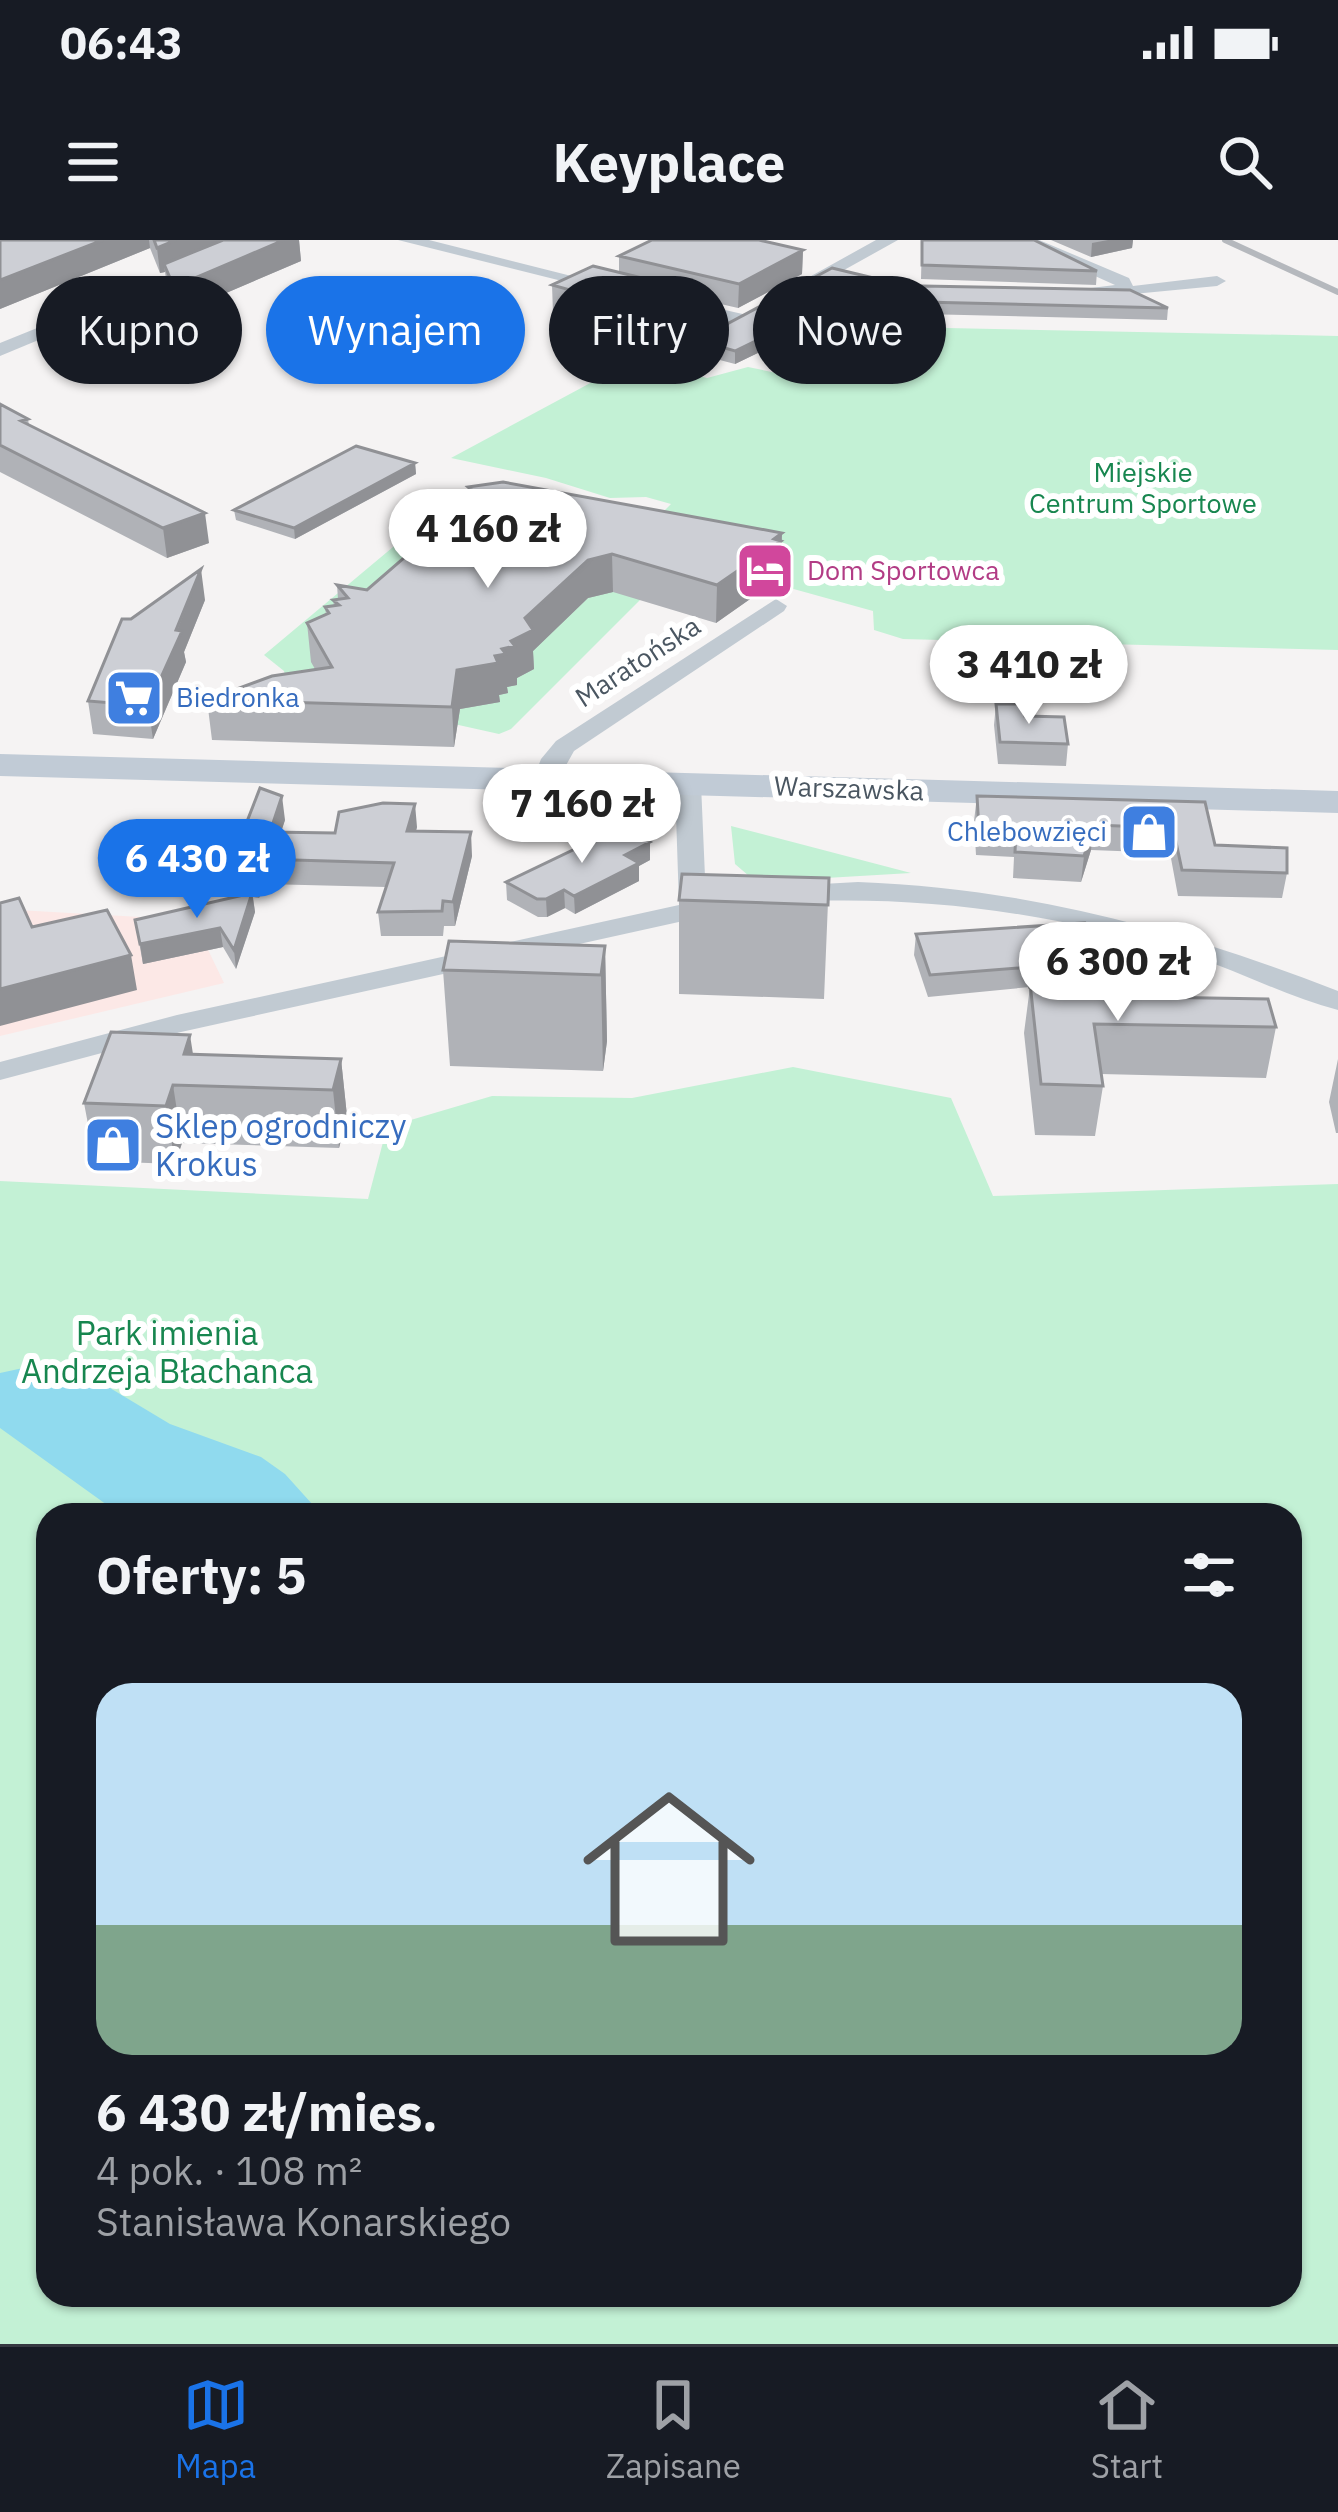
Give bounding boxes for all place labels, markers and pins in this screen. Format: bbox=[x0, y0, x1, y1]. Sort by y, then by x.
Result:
pin: 4 160 zł bbox=[364, 489, 612, 591]
hotel icon: Dom Sportowca bbox=[734, 540, 796, 602]
place label: Dom Sportowca bbox=[807, 552, 1000, 587]
pin: 3 410 zł bbox=[905, 625, 1153, 727]
supermarket icon: Biedronka bbox=[103, 667, 165, 729]
place label: Biedronka bbox=[176, 679, 300, 714]
pin: 7 160 zł bbox=[458, 764, 706, 866]
shop icon: Chlebowzięci bbox=[1118, 801, 1180, 863]
place label: Chlebowzięci bbox=[947, 813, 1107, 848]
pin: 6 430 zł bbox=[73, 819, 321, 921]
pin: 6 300 zł bbox=[994, 922, 1242, 1024]
place label: Sklep ogrodniczy Krokus bbox=[155, 1104, 406, 1185]
shop icon: Sklep ogrodniczy Krokus bbox=[82, 1114, 144, 1176]

